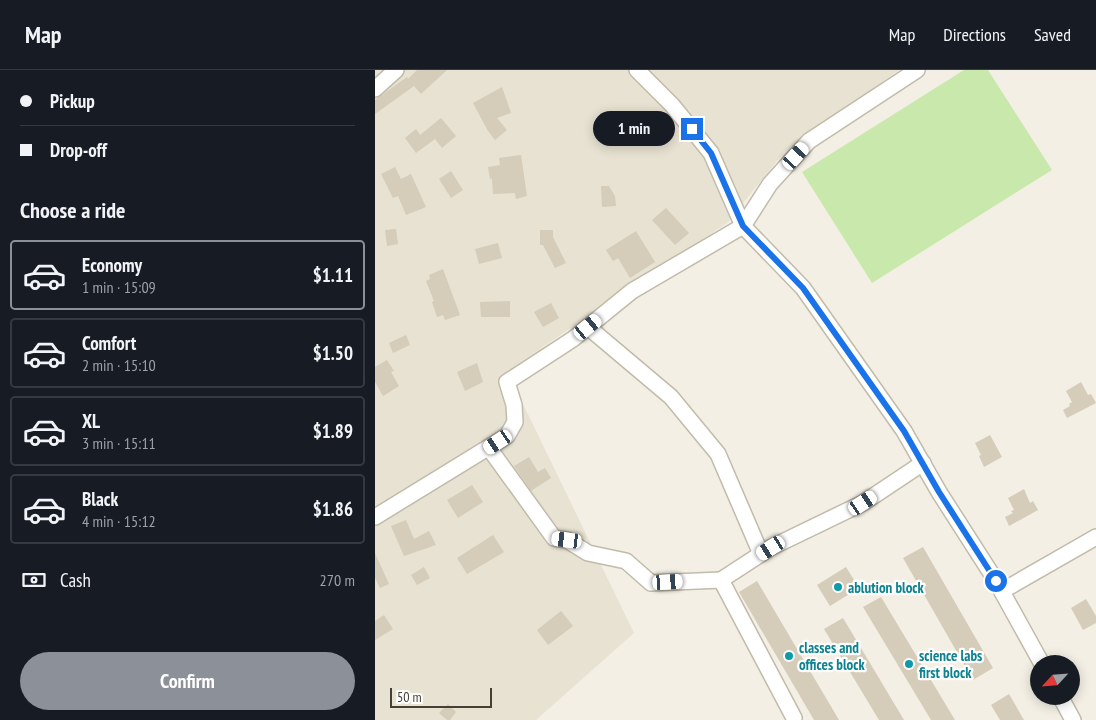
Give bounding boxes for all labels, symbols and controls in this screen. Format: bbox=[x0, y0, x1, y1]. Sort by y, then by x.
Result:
text: Map bbox=[25, 19, 62, 50]
text: Map bbox=[889, 23, 915, 46]
text: Directions bbox=[943, 23, 1006, 46]
text: Saved bbox=[1034, 23, 1071, 46]
text: Pickup bbox=[50, 89, 95, 113]
callout: 1 min bbox=[592, 112, 675, 146]
text: 1 min bbox=[618, 118, 650, 138]
route end bbox=[681, 118, 703, 140]
text: Drop-off bbox=[50, 138, 107, 162]
car bbox=[780, 140, 811, 172]
text: Choose a ride bbox=[20, 196, 125, 224]
icon: car bbox=[22, 253, 67, 298]
text: Economy bbox=[82, 253, 142, 277]
text: $1.11 bbox=[313, 263, 353, 287]
text: 1 min · 15:09 bbox=[82, 277, 156, 297]
car bbox=[571, 312, 604, 342]
icon: car bbox=[22, 331, 67, 376]
text: Comfort bbox=[82, 331, 136, 355]
text: $1.50 bbox=[313, 341, 353, 365]
text: 2 min · 15:10 bbox=[82, 355, 156, 375]
icon: car bbox=[22, 409, 67, 454]
text: XL bbox=[82, 409, 100, 433]
text: $1.89 bbox=[313, 419, 353, 443]
car bbox=[481, 427, 514, 457]
text: 3 min · 15:11 bbox=[82, 433, 156, 453]
icon: car bbox=[22, 487, 67, 532]
text: Black bbox=[82, 487, 118, 511]
car bbox=[846, 488, 879, 518]
text: $1.86 bbox=[313, 497, 353, 521]
text: 4 min · 15:12 bbox=[82, 511, 156, 531]
car bbox=[551, 531, 582, 549]
car bbox=[754, 534, 787, 562]
icon: cash bbox=[20, 566, 48, 594]
text: Cash bbox=[60, 568, 91, 592]
text: 270 m bbox=[320, 570, 355, 590]
route start bbox=[985, 570, 1007, 592]
car bbox=[652, 574, 683, 590]
place label: ablution block bbox=[848, 578, 925, 597]
marker: ablution block bbox=[832, 581, 844, 593]
place label: classes and offices block bbox=[799, 638, 865, 674]
place label: science labs first block bbox=[919, 646, 982, 682]
marker: classes and offices block bbox=[783, 650, 795, 662]
button: Confirm bbox=[20, 652, 355, 710]
north arrow bbox=[1030, 655, 1080, 705]
map controls bbox=[1030, 655, 1080, 705]
marker: science labs first block bbox=[903, 658, 915, 670]
scale bar bbox=[390, 685, 493, 708]
text: 50 m bbox=[397, 688, 422, 706]

